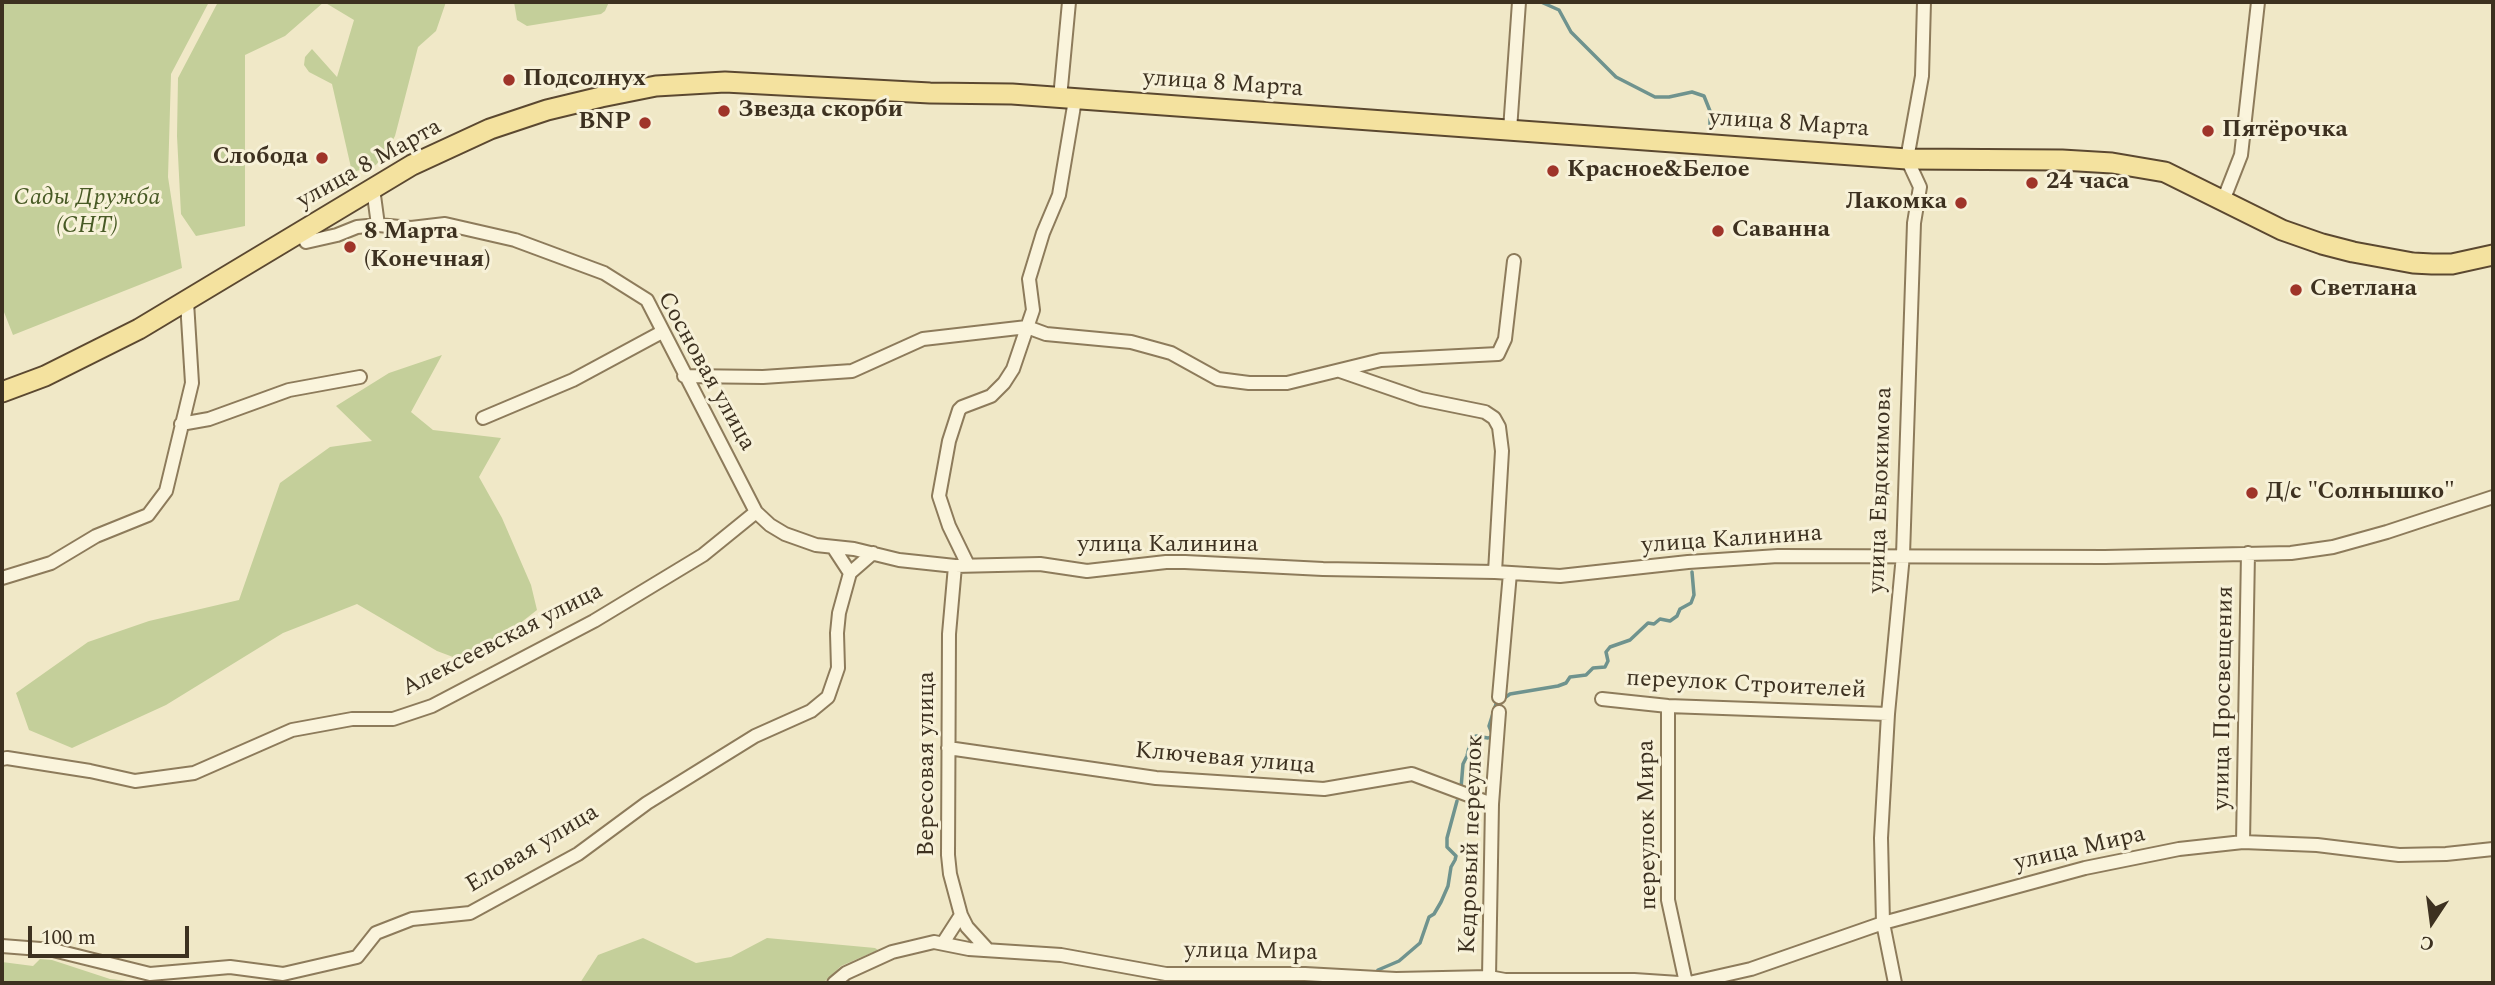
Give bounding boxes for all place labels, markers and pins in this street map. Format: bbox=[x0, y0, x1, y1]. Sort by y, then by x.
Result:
place label: Подсолнух bbox=[523, 66, 646, 94]
marker: Подсолнух bbox=[501, 72, 517, 88]
place label: Звезда скорби bbox=[738, 97, 903, 125]
marker: Звезда скорби bbox=[716, 103, 732, 119]
place label: BNP bbox=[578, 109, 631, 137]
marker: BNP bbox=[637, 115, 653, 131]
place label: Пятёрочка bbox=[2222, 117, 2348, 145]
marker: Пятёрочка bbox=[2200, 123, 2216, 139]
place label: Слобода bbox=[213, 144, 308, 172]
marker: Слобода bbox=[314, 150, 330, 166]
place label: Красное&Белое bbox=[1567, 157, 1750, 185]
marker: Красное&Белое bbox=[1545, 163, 1561, 179]
place label: 24 часа bbox=[2046, 169, 2129, 197]
marker: 24 часа bbox=[2024, 175, 2040, 191]
place label: Лакомка bbox=[1846, 189, 1947, 217]
marker: Лакомка bbox=[1953, 195, 1969, 211]
place label: Саванна bbox=[1732, 217, 1830, 245]
place label: 8 Марта (Конечная) bbox=[364, 219, 490, 275]
marker: Саванна bbox=[1710, 223, 1726, 239]
marker: 8 Марта (Конечная) bbox=[342, 239, 358, 255]
place label: Светлана bbox=[2310, 276, 2417, 304]
marker: Светлана bbox=[2288, 282, 2304, 298]
place label: Д/с "Солнышко" bbox=[2266, 479, 2455, 507]
marker: Д/с "Солнышко" bbox=[2244, 485, 2260, 501]

